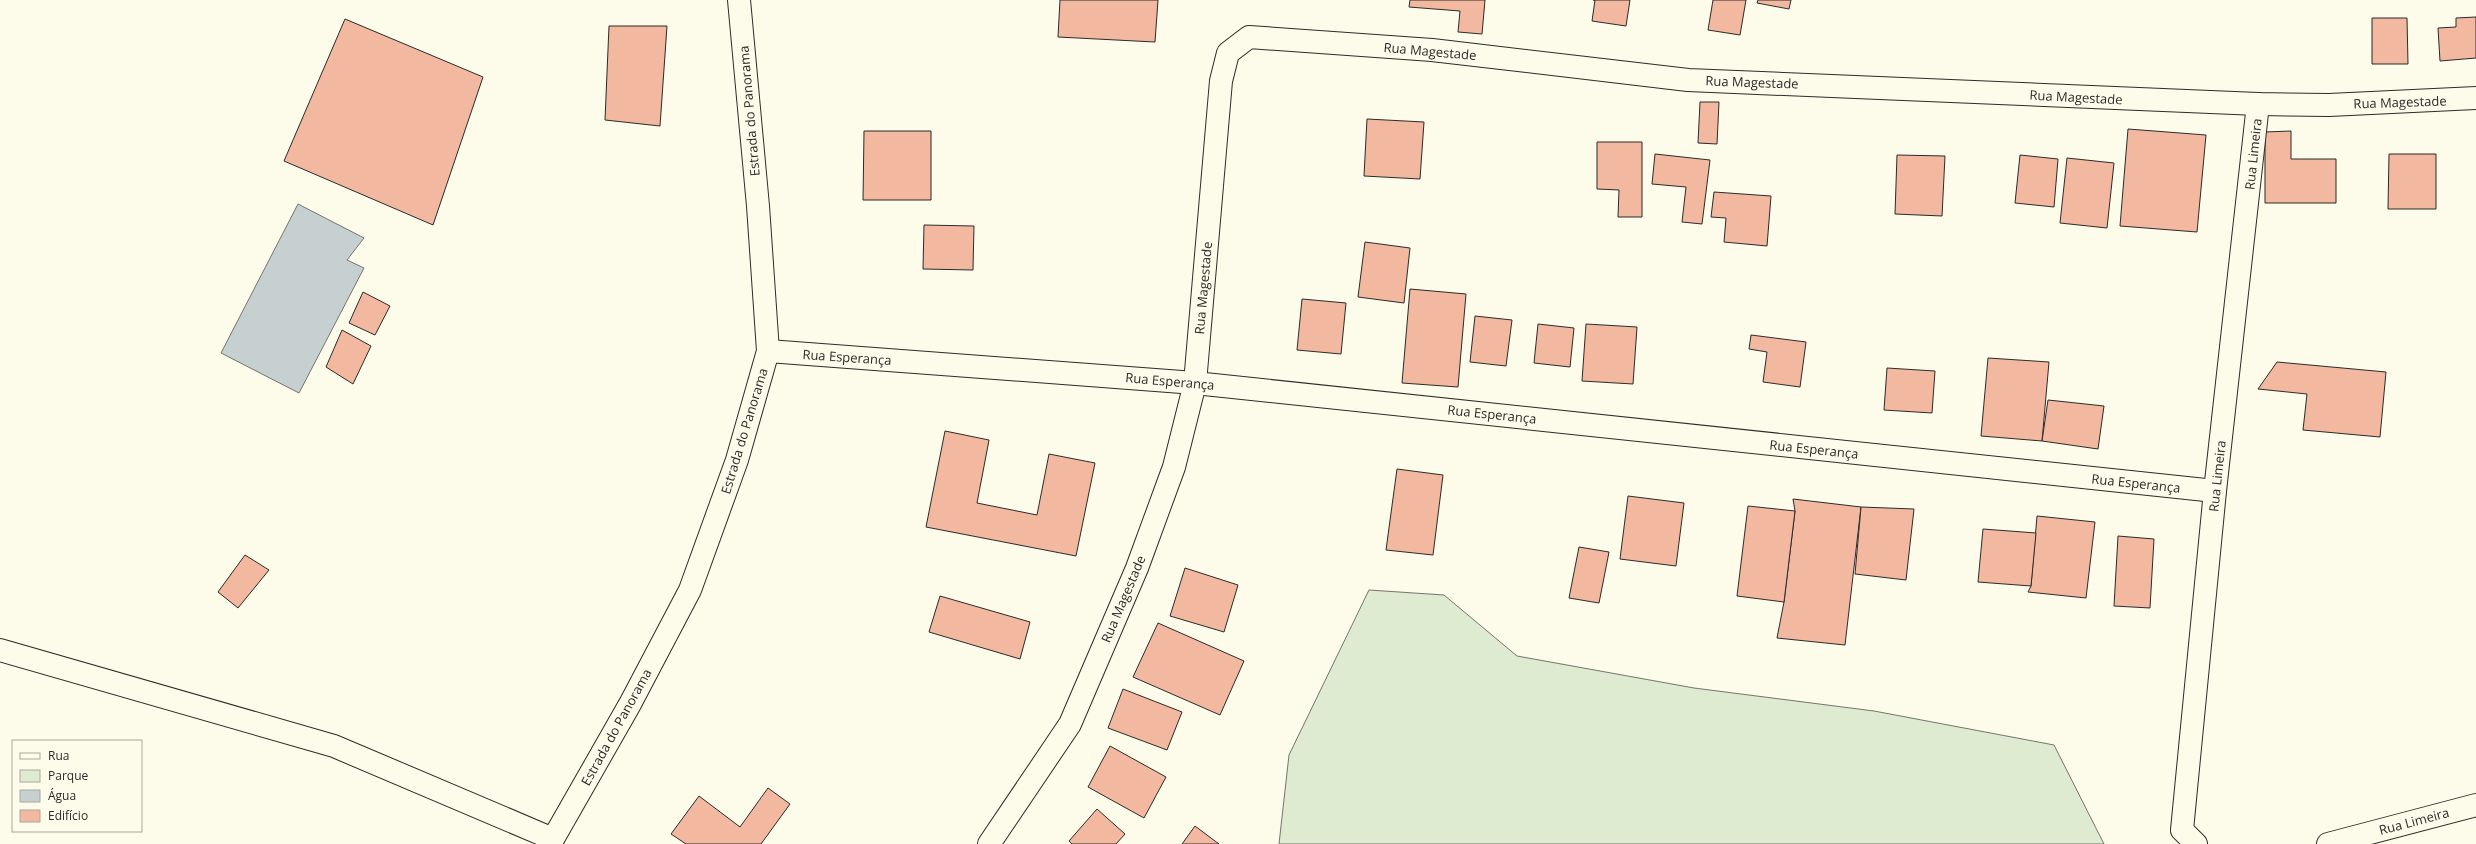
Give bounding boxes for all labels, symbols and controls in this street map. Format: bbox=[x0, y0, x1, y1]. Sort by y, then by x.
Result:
street label: Rua Magestade bbox=[1383, 38, 1477, 64]
street label: Estrada do Panorama bbox=[734, 45, 764, 177]
street label: Rua Magestade bbox=[1705, 71, 1799, 93]
street label: Rua Magestade bbox=[2029, 86, 2123, 108]
street label: Rua Magestade bbox=[2353, 91, 2447, 113]
street label: Rua Limeira bbox=[2240, 117, 2266, 191]
street label: Rua Magestade bbox=[1190, 241, 1216, 335]
street label: Rua Esperança bbox=[802, 345, 892, 369]
street label: Estrada do Panorama bbox=[716, 366, 772, 496]
street label: Rua Esperança bbox=[1125, 368, 1215, 394]
street label: Rua Esperança bbox=[1447, 400, 1537, 428]
street label: Rua Esperança bbox=[1769, 435, 1859, 463]
street label: Rua Limeira bbox=[2204, 439, 2230, 513]
street label: Rua Esperança bbox=[2091, 469, 2181, 497]
street label: Rua Magestade bbox=[1097, 553, 1149, 645]
street label: Estrada do Panorama bbox=[576, 665, 656, 789]
legend bbox=[12, 740, 142, 832]
text: Rua bbox=[48, 747, 69, 764]
text: Parque bbox=[48, 767, 88, 784]
text: Água bbox=[48, 787, 76, 804]
street label: Rua Limeira bbox=[2377, 803, 2451, 839]
text: Edifício bbox=[48, 807, 88, 824]

